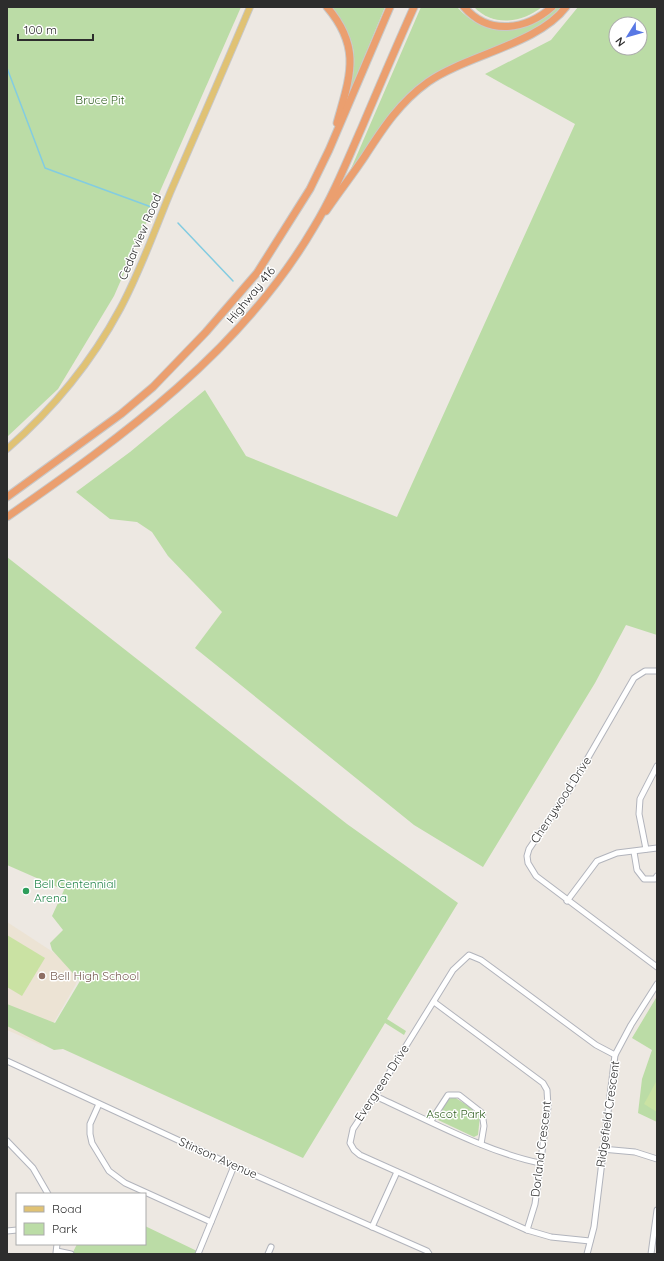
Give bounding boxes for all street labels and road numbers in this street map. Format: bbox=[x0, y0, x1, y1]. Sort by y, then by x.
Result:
street label: Cedarview Road bbox=[115, 191, 164, 282]
street label: Highway 416 bbox=[223, 263, 279, 326]
street label: Cherrywood Drive bbox=[527, 753, 594, 846]
street label: Evergreen Drive bbox=[351, 1041, 412, 1124]
street label: Ridgefield Crescent bbox=[593, 1060, 622, 1168]
street label: Dorland Crescent bbox=[527, 1100, 554, 1198]
street label: Stinson Avenue bbox=[177, 1134, 260, 1182]

